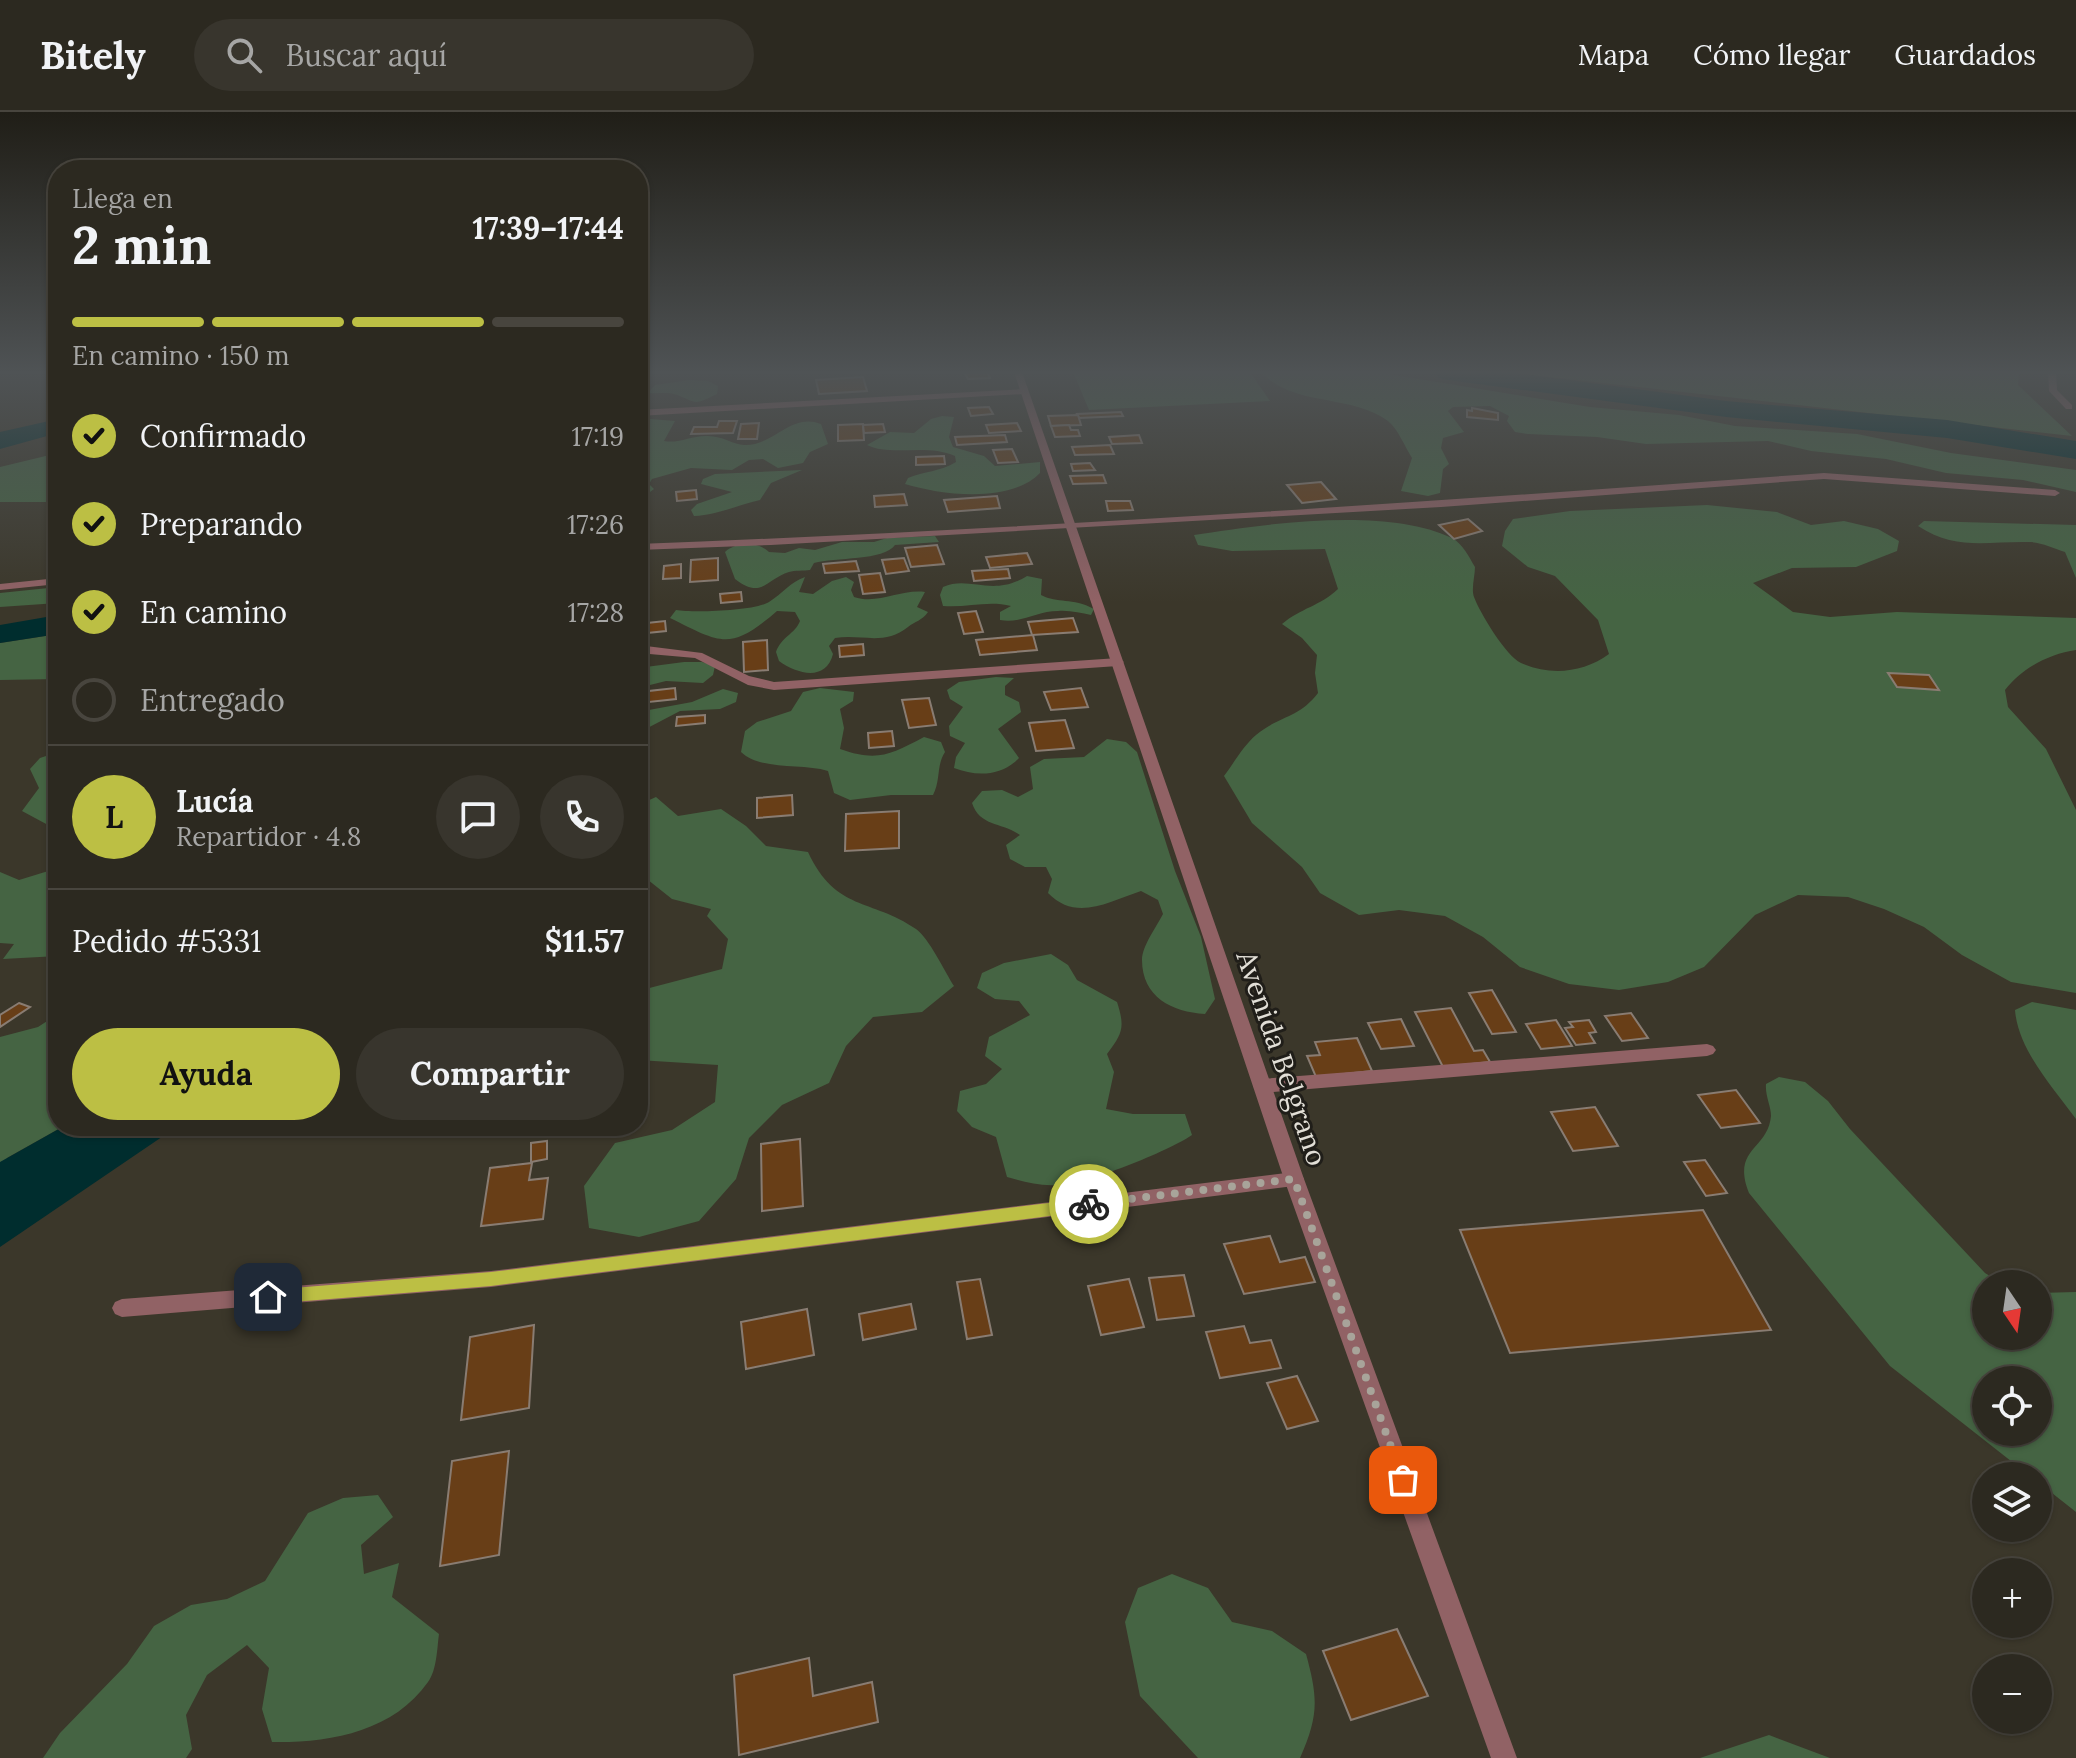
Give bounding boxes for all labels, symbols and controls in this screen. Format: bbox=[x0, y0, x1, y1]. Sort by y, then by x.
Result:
search box bbox=[194, 19, 754, 91]
text: Bitely bbox=[40, 31, 146, 79]
icon: search bbox=[222, 33, 266, 77]
text: Buscar aquí bbox=[286, 36, 447, 74]
text: Mapa bbox=[1578, 37, 1649, 73]
text: Cómo llegar bbox=[1693, 37, 1850, 73]
text: Guardados bbox=[1894, 37, 2036, 73]
text: Llega en bbox=[72, 182, 173, 215]
text: 17:39–17:44 bbox=[472, 209, 624, 247]
text: 2 min bbox=[72, 212, 211, 278]
text: En camino · 150 m bbox=[72, 339, 290, 372]
icon: check bbox=[72, 414, 116, 458]
text: Confirmado bbox=[140, 417, 306, 455]
text: 17:19 bbox=[572, 420, 624, 453]
icon: check bbox=[72, 502, 116, 546]
text: Preparando bbox=[140, 505, 303, 543]
text: 17:26 bbox=[567, 508, 624, 541]
icon: check bbox=[72, 590, 116, 634]
text: En camino bbox=[140, 593, 287, 631]
text: 17:28 bbox=[567, 596, 624, 629]
text: Entregado bbox=[140, 681, 285, 719]
button: chat bbox=[436, 775, 520, 859]
button: phone bbox=[540, 775, 624, 859]
text: Lucía bbox=[176, 782, 253, 820]
text: L bbox=[105, 798, 123, 836]
text: Repartidor · 4.8 bbox=[176, 820, 361, 853]
text: Pedido #5331 bbox=[72, 922, 261, 960]
text: $11.57 bbox=[545, 922, 624, 960]
street label: Avenida Belgrano bbox=[1228, 945, 1336, 1170]
button: Ayuda bbox=[72, 1028, 340, 1120]
button: Compartir bbox=[356, 1028, 624, 1120]
courier bbox=[1049, 1164, 1129, 1244]
icon: bike bbox=[1067, 1182, 1111, 1226]
pin bbox=[234, 1263, 302, 1331]
north arrow bbox=[1972, 1270, 2052, 1350]
map controls bbox=[1972, 1270, 2052, 1734]
icon: home bbox=[246, 1275, 290, 1319]
button: locate bbox=[1972, 1366, 2052, 1446]
pin bbox=[1369, 1446, 1437, 1514]
icon: bag bbox=[1381, 1458, 1425, 1502]
button: layers bbox=[1972, 1462, 2052, 1542]
button: + bbox=[1972, 1558, 2052, 1638]
button: − bbox=[1972, 1654, 2052, 1734]

